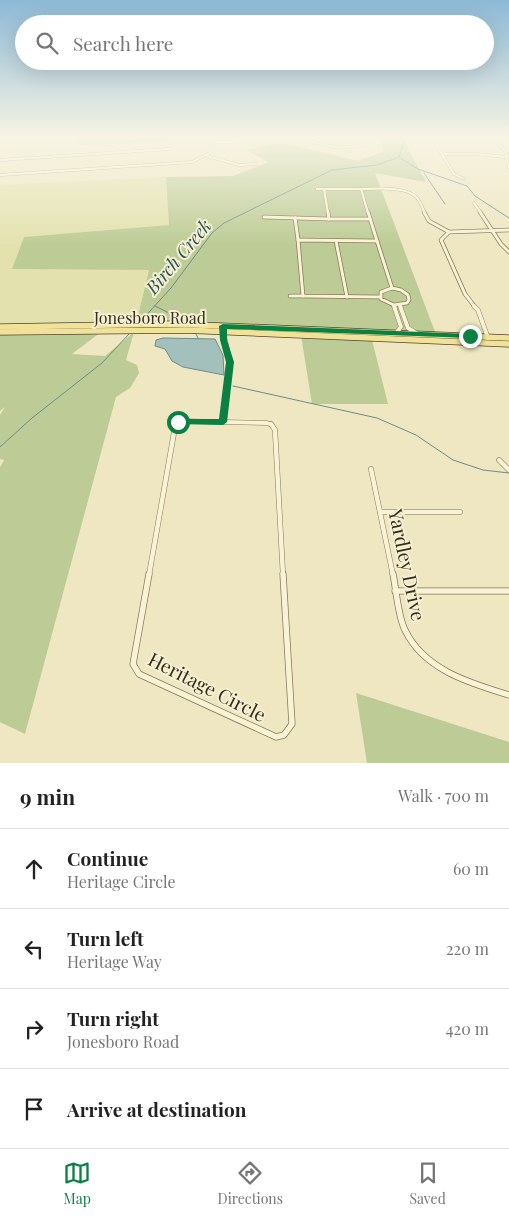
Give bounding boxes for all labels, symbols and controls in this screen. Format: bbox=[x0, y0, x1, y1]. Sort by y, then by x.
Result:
search box bbox=[15, 15, 494, 70]
icon: search bbox=[33, 29, 61, 57]
text: Search here bbox=[73, 30, 173, 56]
water label: Birch Creek bbox=[139, 214, 216, 299]
street label: Jonesboro Road bbox=[93, 307, 206, 328]
route end bbox=[459, 325, 482, 348]
route start bbox=[167, 411, 190, 434]
street label: Yardley Drive bbox=[383, 506, 433, 623]
street label: Heritage Circle bbox=[144, 645, 271, 727]
text: 9 min bbox=[20, 782, 75, 810]
text: Walk · 700 m bbox=[398, 785, 489, 806]
text: Continue bbox=[67, 845, 148, 871]
icon: ahead bbox=[20, 855, 48, 883]
text: 60 m bbox=[453, 858, 489, 879]
text: Heritage Circle bbox=[67, 871, 176, 892]
text: Turn left bbox=[67, 925, 144, 951]
icon: left bbox=[20, 935, 48, 963]
text: 220 m bbox=[446, 938, 489, 959]
text: Heritage Way bbox=[67, 951, 162, 972]
text: Turn right bbox=[67, 1005, 159, 1031]
icon: right bbox=[20, 1015, 48, 1043]
text: 420 m bbox=[446, 1018, 489, 1039]
text: Jonesboro Road bbox=[67, 1031, 179, 1052]
icon: arrive bbox=[20, 1095, 48, 1123]
text: Arrive at destination bbox=[67, 1096, 247, 1122]
tab: Map bbox=[63, 1159, 91, 1208]
tab: Directions bbox=[218, 1159, 283, 1208]
tab: Saved bbox=[409, 1159, 446, 1208]

